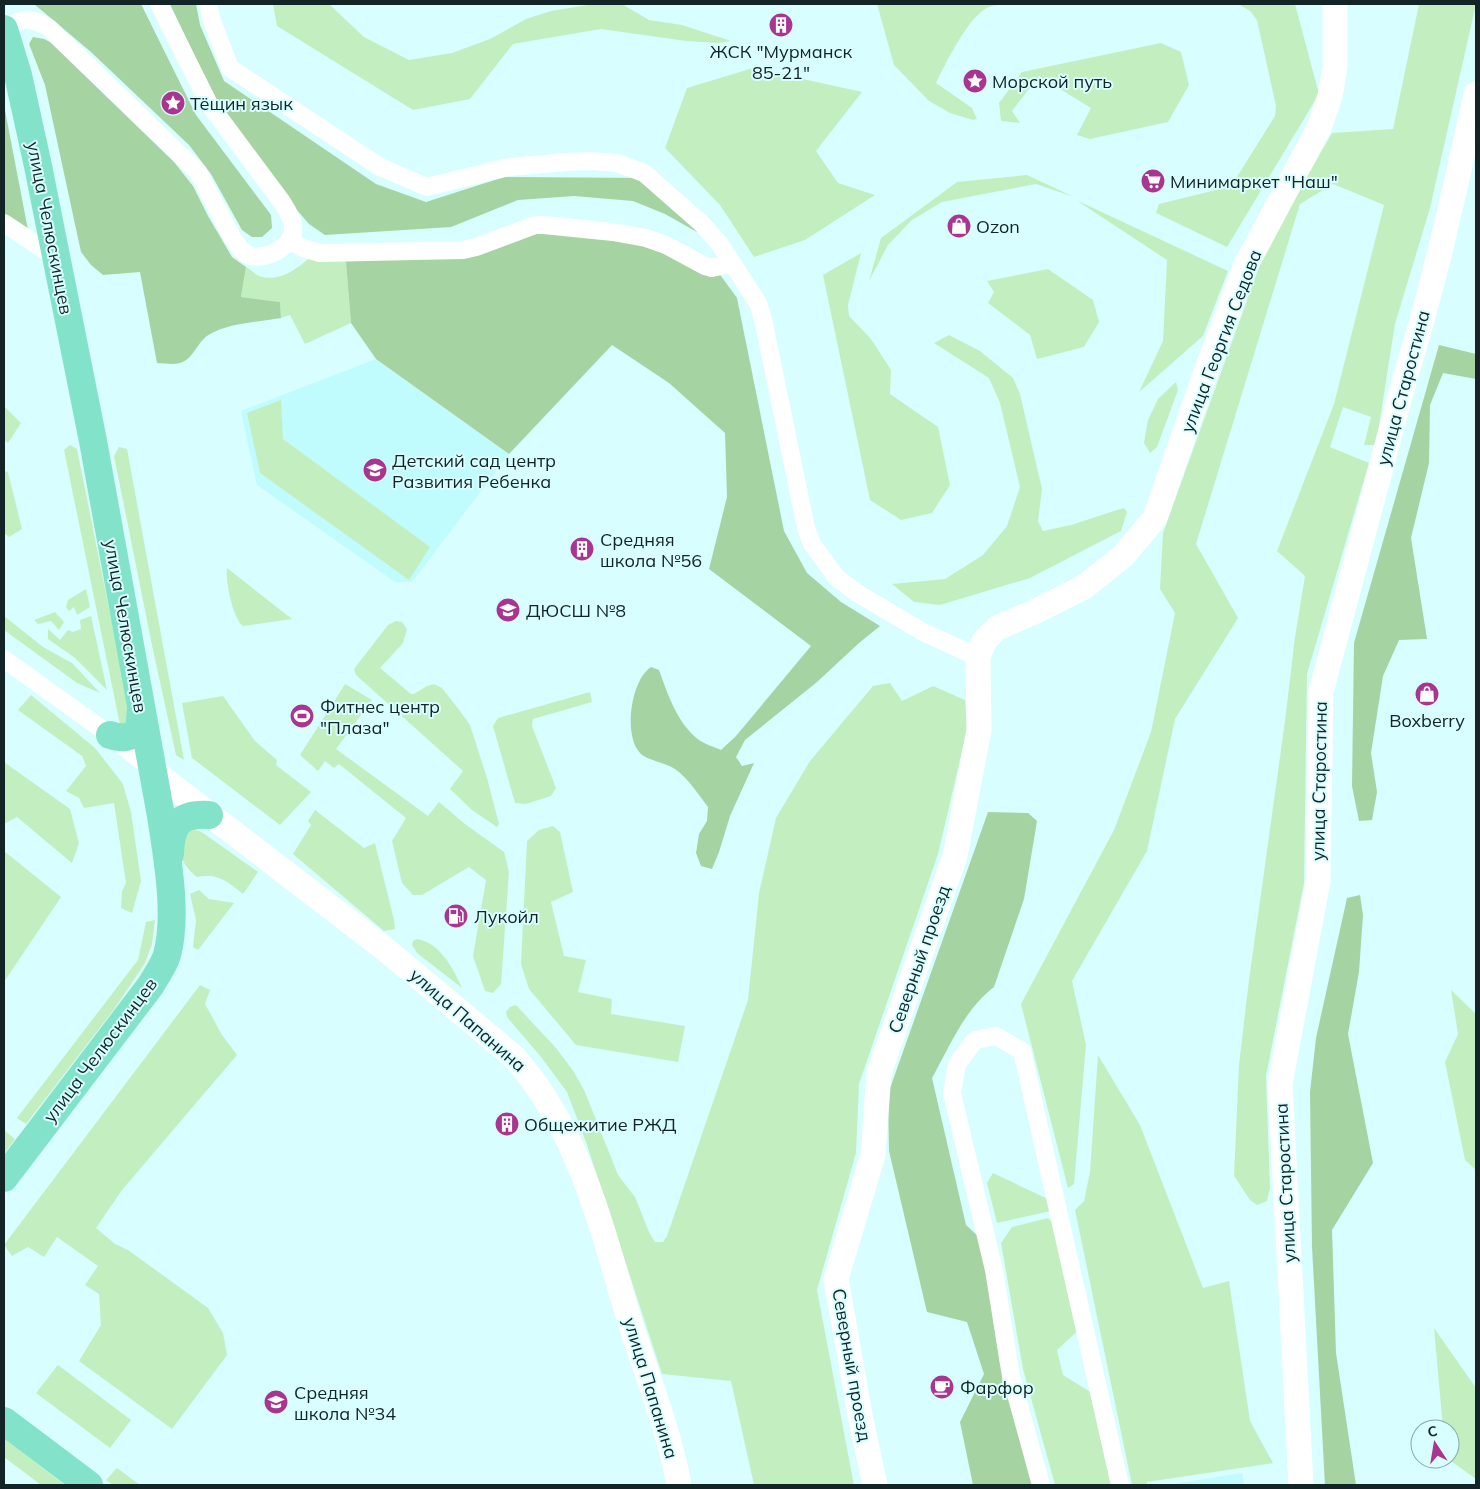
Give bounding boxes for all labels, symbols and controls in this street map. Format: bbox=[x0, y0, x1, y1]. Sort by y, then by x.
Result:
building icon: ЖСК "Мурманск 85-21" bbox=[768, 12, 794, 38]
place label: ЖСК "Мурманск 85-21" bbox=[710, 40, 853, 84]
place icon: Морской путь bbox=[962, 68, 988, 94]
place label: Морской путь bbox=[992, 70, 1112, 93]
place icon: Тёщин язык bbox=[160, 90, 186, 116]
place label: Тёщин язык bbox=[190, 92, 293, 115]
street label: улица Челюскинцев bbox=[22, 140, 78, 316]
supermarket icon: Минимаркет "Наш" bbox=[1140, 168, 1166, 194]
place label: Минимаркет "Наш" bbox=[1170, 170, 1338, 193]
shop icon: Ozon bbox=[946, 213, 972, 239]
place label: Ozon bbox=[976, 215, 1020, 238]
street label: улица Георгия Седова bbox=[1175, 246, 1267, 436]
street label: улица Старостина bbox=[1371, 308, 1435, 468]
place label: Детский сад центр Развития Ребенка bbox=[392, 449, 556, 493]
school or university icon: Детский сад центр Развития Ребенка bbox=[362, 457, 388, 483]
place label: Средняя школа №56 bbox=[600, 528, 702, 572]
building icon: Средняя школа №56 bbox=[569, 536, 595, 562]
street label: улица Челюскинцев bbox=[99, 538, 153, 714]
school or university icon: ДЮСШ №8 bbox=[495, 597, 521, 623]
place label: ДЮСШ №8 bbox=[526, 599, 626, 622]
shop icon: Boxberry bbox=[1414, 681, 1440, 707]
place label: Фитнес центр "Плаза" bbox=[320, 695, 440, 739]
street label: улица Старостина bbox=[1306, 701, 1332, 861]
sports icon: Фитнес центр "Плаза" bbox=[289, 703, 315, 729]
place label: Boxberry bbox=[1389, 709, 1465, 732]
street label: Северный проезд bbox=[883, 882, 955, 1036]
fuel station icon: Лукойл bbox=[443, 903, 469, 929]
place label: Лукойл bbox=[474, 905, 539, 928]
street label: улица Папанина bbox=[405, 963, 531, 1077]
street label: улица Челюскинцев bbox=[38, 973, 162, 1127]
street label: улица Старостина bbox=[1269, 1103, 1301, 1263]
building icon: Общежитие РЖД bbox=[494, 1111, 520, 1137]
place label: Общежитие РЖД bbox=[524, 1113, 677, 1136]
street label: Северный проезд bbox=[827, 1287, 877, 1443]
street label: улица Папанина bbox=[619, 1314, 683, 1462]
cafe icon: Фарфор bbox=[929, 1374, 955, 1400]
place label: Фарфор bbox=[960, 1376, 1034, 1399]
place label: Средняя школа №34 bbox=[294, 1381, 396, 1425]
school or university icon: Средняя школа №34 bbox=[263, 1389, 289, 1415]
north arrow bbox=[1410, 1419, 1460, 1469]
text: С bbox=[1426, 1421, 1439, 1441]

